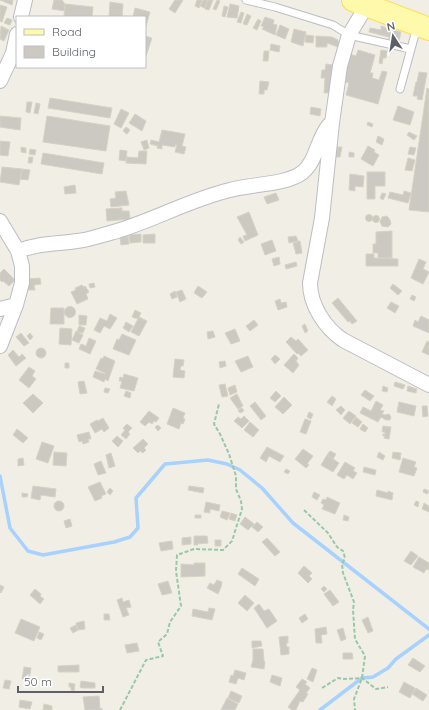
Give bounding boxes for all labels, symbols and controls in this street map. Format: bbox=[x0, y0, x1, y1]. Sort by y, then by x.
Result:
legend bbox=[16, 16, 146, 68]
north arrow bbox=[373, 16, 413, 56]
text: N bbox=[386, 19, 396, 34]
text: Road bbox=[52, 24, 82, 39]
text: Building bbox=[52, 44, 96, 59]
scale bar bbox=[18, 668, 103, 694]
text: 50 m bbox=[24, 674, 52, 689]

